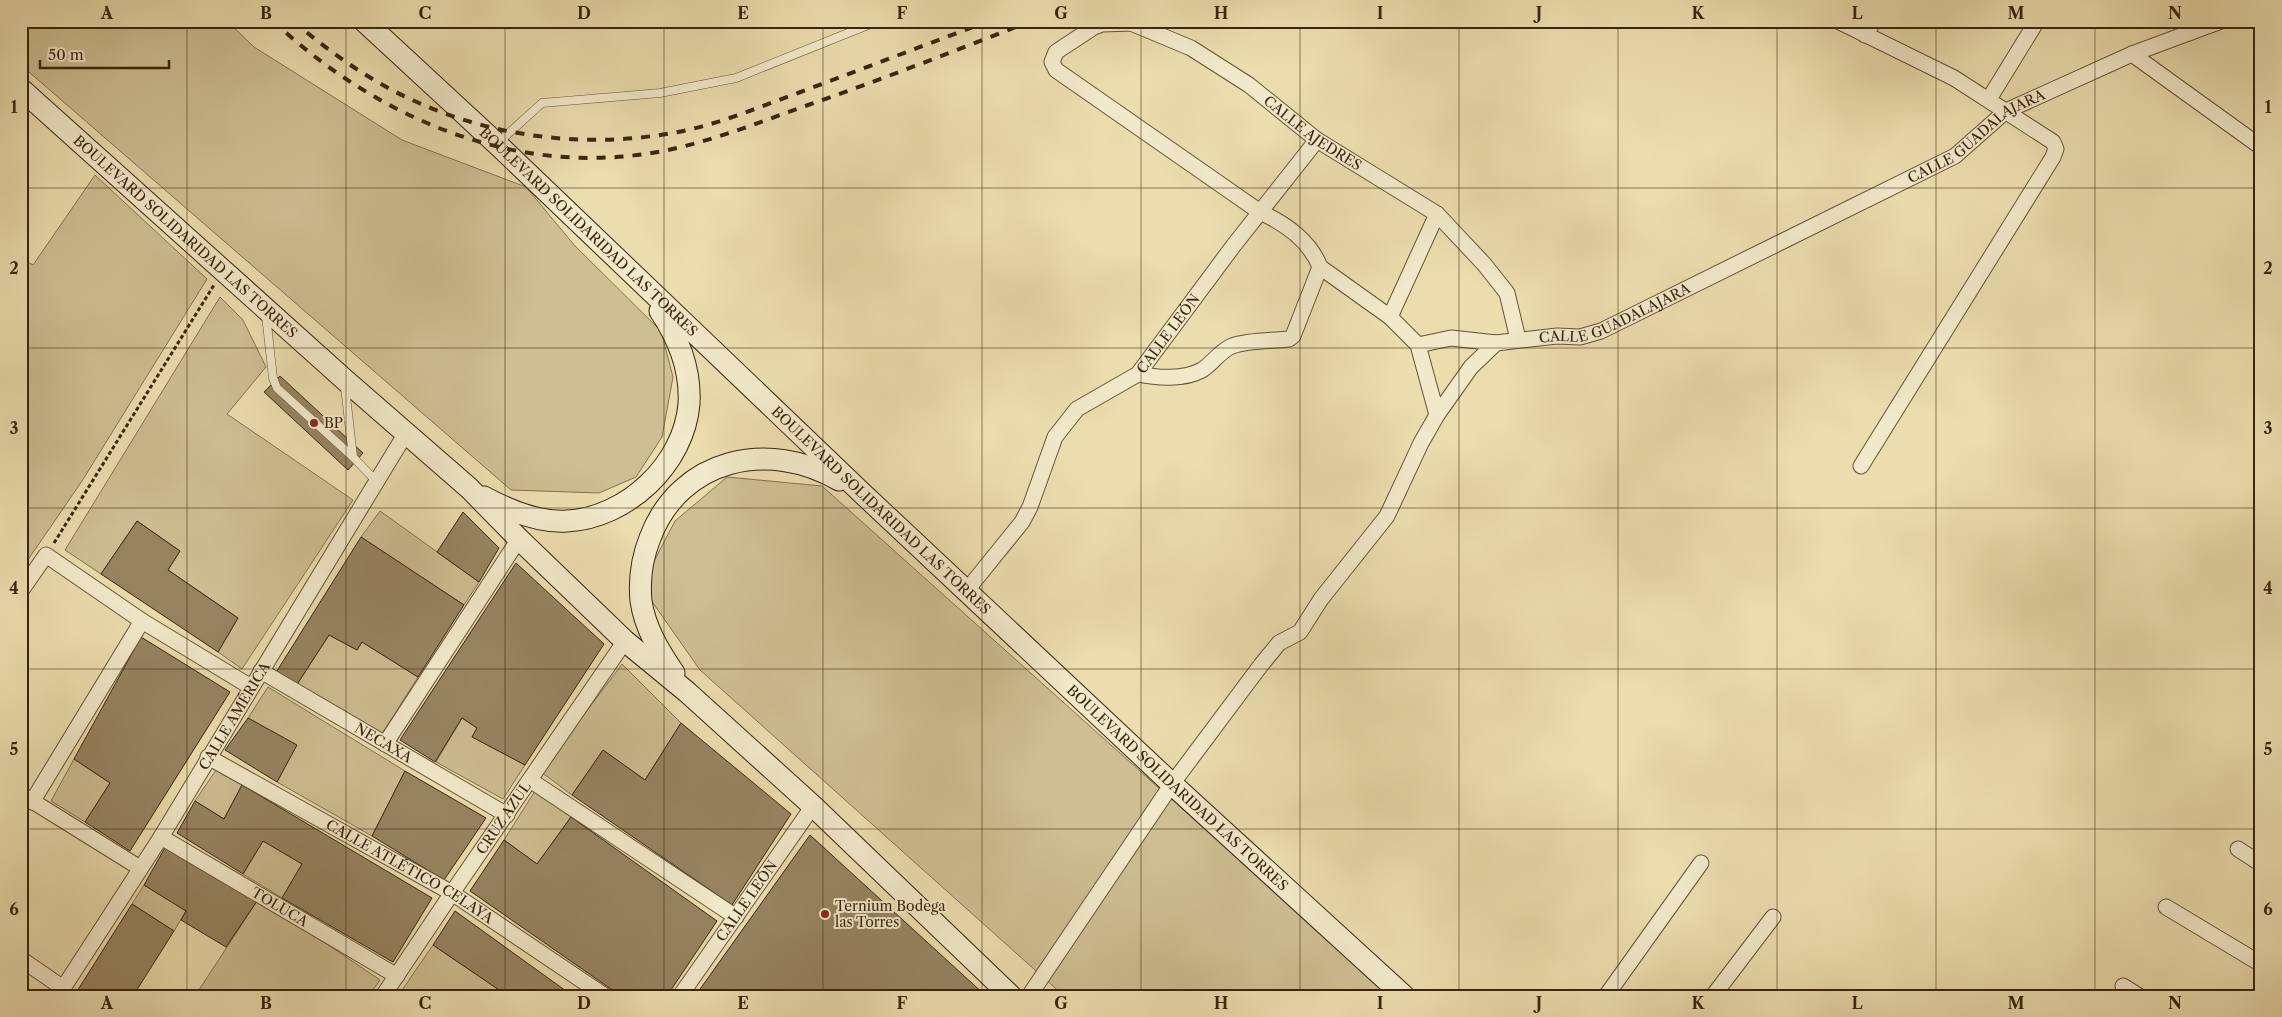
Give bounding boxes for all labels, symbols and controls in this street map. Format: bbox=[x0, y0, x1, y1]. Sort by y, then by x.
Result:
text: A bbox=[100, 3, 114, 23]
text: B bbox=[260, 3, 272, 23]
text: C bbox=[419, 3, 431, 23]
text: D bbox=[577, 3, 591, 23]
text: E bbox=[737, 3, 749, 23]
text: F bbox=[897, 3, 908, 23]
text: G bbox=[1054, 3, 1068, 23]
text: H bbox=[1214, 3, 1228, 23]
text: I bbox=[1377, 3, 1384, 23]
text: J bbox=[1533, 3, 1542, 23]
text: K bbox=[1692, 3, 1706, 23]
text: L bbox=[1851, 3, 1863, 23]
text: M bbox=[2008, 3, 2025, 23]
text: N bbox=[2168, 3, 2182, 23]
scale bar bbox=[40, 38, 169, 70]
text: 50 m bbox=[48, 45, 84, 64]
street label: CALLE GUADALAJARA bbox=[1905, 85, 2048, 187]
street label: CALLE AJEDRES bbox=[1260, 92, 1365, 174]
text: 1 bbox=[10, 97, 18, 117]
text: 1 bbox=[2264, 97, 2272, 117]
street label: BOULEVARD SOLIDARIDAD LAS TORRES bbox=[476, 123, 702, 340]
street label: BOULEVARD SOLIDARIDAD LAS TORRES bbox=[70, 131, 301, 342]
text: 2 bbox=[9, 258, 19, 278]
text: 2 bbox=[2263, 258, 2273, 278]
street label: CALLE GUADALAJARA bbox=[1538, 279, 1694, 347]
street label: CALLE LEÓN bbox=[1132, 290, 1204, 377]
street label: BOULEVARD SOLIDARIDAD LAS TORRES bbox=[768, 402, 995, 618]
place label: BP bbox=[324, 414, 343, 432]
marker: BP bbox=[308, 417, 320, 429]
text: 3 bbox=[9, 418, 19, 438]
text: 3 bbox=[2263, 418, 2273, 438]
text: 4 bbox=[9, 578, 19, 598]
text: 4 bbox=[2263, 578, 2273, 598]
street label: CALLE AMÉRICA bbox=[195, 658, 274, 773]
street label: BOULEVARD SOLIDARIDAD LAS TORRES bbox=[1063, 681, 1292, 895]
street label: NECAXA bbox=[351, 719, 416, 767]
text: 5 bbox=[10, 739, 19, 759]
text: 5 bbox=[2264, 739, 2273, 759]
street label: CRUZ AZUL bbox=[472, 778, 535, 858]
street label: CALLE ATLÉTICO CELAYA bbox=[323, 816, 497, 928]
street label: CALLE LEÓN bbox=[712, 857, 781, 945]
street label: TOLUCA bbox=[248, 883, 312, 931]
place label: Ternium Bodega las Torres bbox=[835, 897, 946, 931]
text: 6 bbox=[9, 899, 19, 919]
text: 6 bbox=[2263, 899, 2273, 919]
marker: Ternium Bodega las Torres bbox=[819, 908, 831, 920]
text: A bbox=[100, 993, 114, 1013]
text: B bbox=[260, 993, 272, 1013]
text: C bbox=[419, 993, 431, 1013]
text: D bbox=[577, 993, 591, 1013]
text: E bbox=[737, 993, 749, 1013]
text: F bbox=[897, 993, 908, 1013]
text: G bbox=[1054, 993, 1068, 1013]
text: H bbox=[1214, 993, 1228, 1013]
text: I bbox=[1377, 993, 1384, 1013]
text: J bbox=[1533, 993, 1542, 1013]
text: K bbox=[1692, 993, 1706, 1013]
text: L bbox=[1851, 993, 1863, 1013]
text: M bbox=[2008, 993, 2025, 1013]
text: N bbox=[2168, 993, 2182, 1013]

